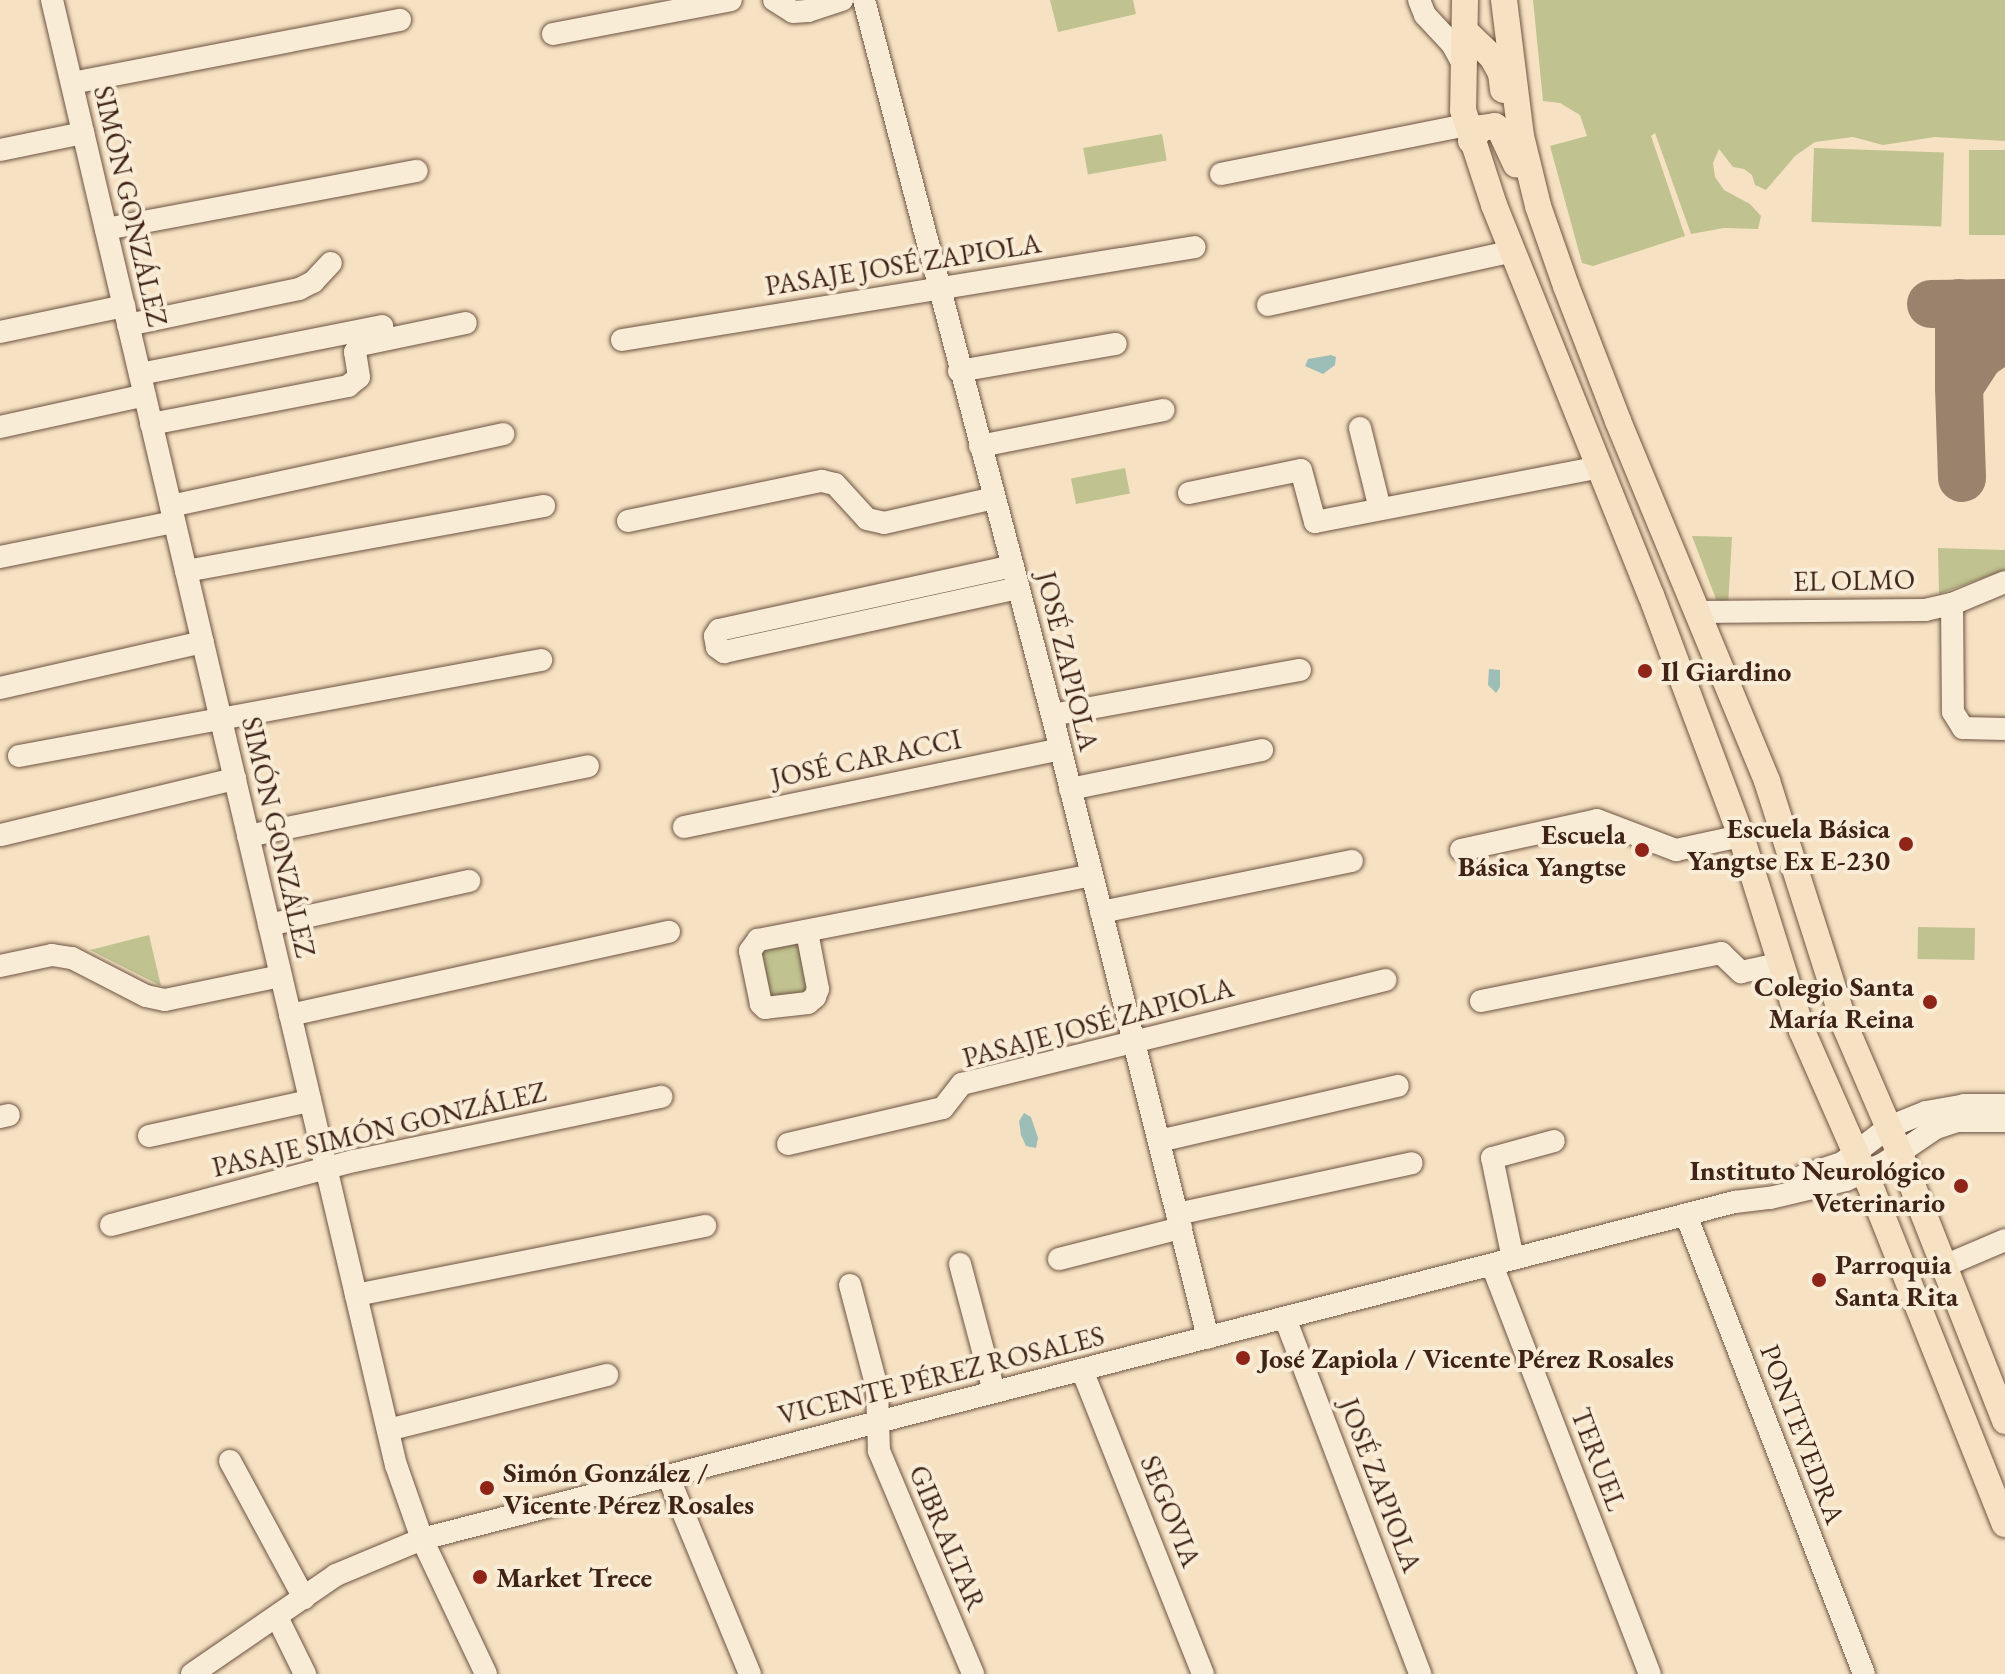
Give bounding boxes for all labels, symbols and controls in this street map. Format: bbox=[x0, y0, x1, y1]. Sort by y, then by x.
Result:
street label: SIMÓN GONZÁLEZ bbox=[87, 82, 175, 330]
street label: PASAJE JOSÉ ZAPIOLA bbox=[762, 226, 1044, 302]
street label: EL OLMO bbox=[1793, 562, 1915, 598]
street label: JOSÉ ZAPIOLA bbox=[1029, 568, 1107, 754]
place label: Il Giardino bbox=[1661, 654, 1791, 688]
marker: Il Giardino bbox=[1636, 662, 1654, 680]
street label: SIMÓN GONZÁLEZ bbox=[235, 713, 323, 961]
street label: JOSÉ CARACCI bbox=[768, 721, 964, 795]
place label: Escuela Básica Yangtse Ex E-230 bbox=[1687, 811, 1890, 877]
place label: Escuela Básica Yangtse bbox=[1458, 817, 1626, 883]
marker: Escuela Básica Yangtse Ex E-230 bbox=[1897, 835, 1915, 853]
marker: Escuela Básica Yangtse bbox=[1633, 841, 1651, 859]
place label: Colegio Santa María Reina bbox=[1754, 969, 1914, 1035]
street label: PASAJE JOSÉ ZAPIOLA bbox=[959, 970, 1237, 1074]
marker: Colegio Santa María Reina bbox=[1921, 993, 1939, 1011]
street label: PASAJE SIMÓN GONZÁLEZ bbox=[209, 1074, 549, 1184]
place label: Instituto Neurológico Veterinario bbox=[1690, 1153, 1945, 1219]
marker: Instituto Neurológico Veterinario bbox=[1952, 1177, 1970, 1195]
place label: Parroquia Santa Rita bbox=[1835, 1247, 1958, 1313]
marker: Parroquia Santa Rita bbox=[1810, 1271, 1828, 1289]
street label: VICENTE PÉREZ ROSALES bbox=[775, 1318, 1107, 1432]
street label: PONTEVEDRA bbox=[1753, 1339, 1853, 1529]
place label: José Zapiola / Vicente Pérez Rosales bbox=[1259, 1341, 1674, 1375]
marker: José Zapiola / Vicente Pérez Rosales bbox=[1234, 1349, 1252, 1367]
street label: JOSÉ ZAPIOLA bbox=[1332, 1393, 1430, 1577]
street label: TERUEL bbox=[1564, 1403, 1634, 1515]
street label: SEGOVIA bbox=[1133, 1450, 1209, 1572]
place label: Simón González / Vicente Pérez Rosales bbox=[503, 1455, 754, 1521]
street label: GIBRALTAR bbox=[902, 1460, 994, 1616]
marker: Simón González / Vicente Pérez Rosales bbox=[478, 1479, 496, 1497]
place label: Market Trece bbox=[496, 1560, 652, 1594]
marker: Market Trece bbox=[471, 1568, 489, 1586]

